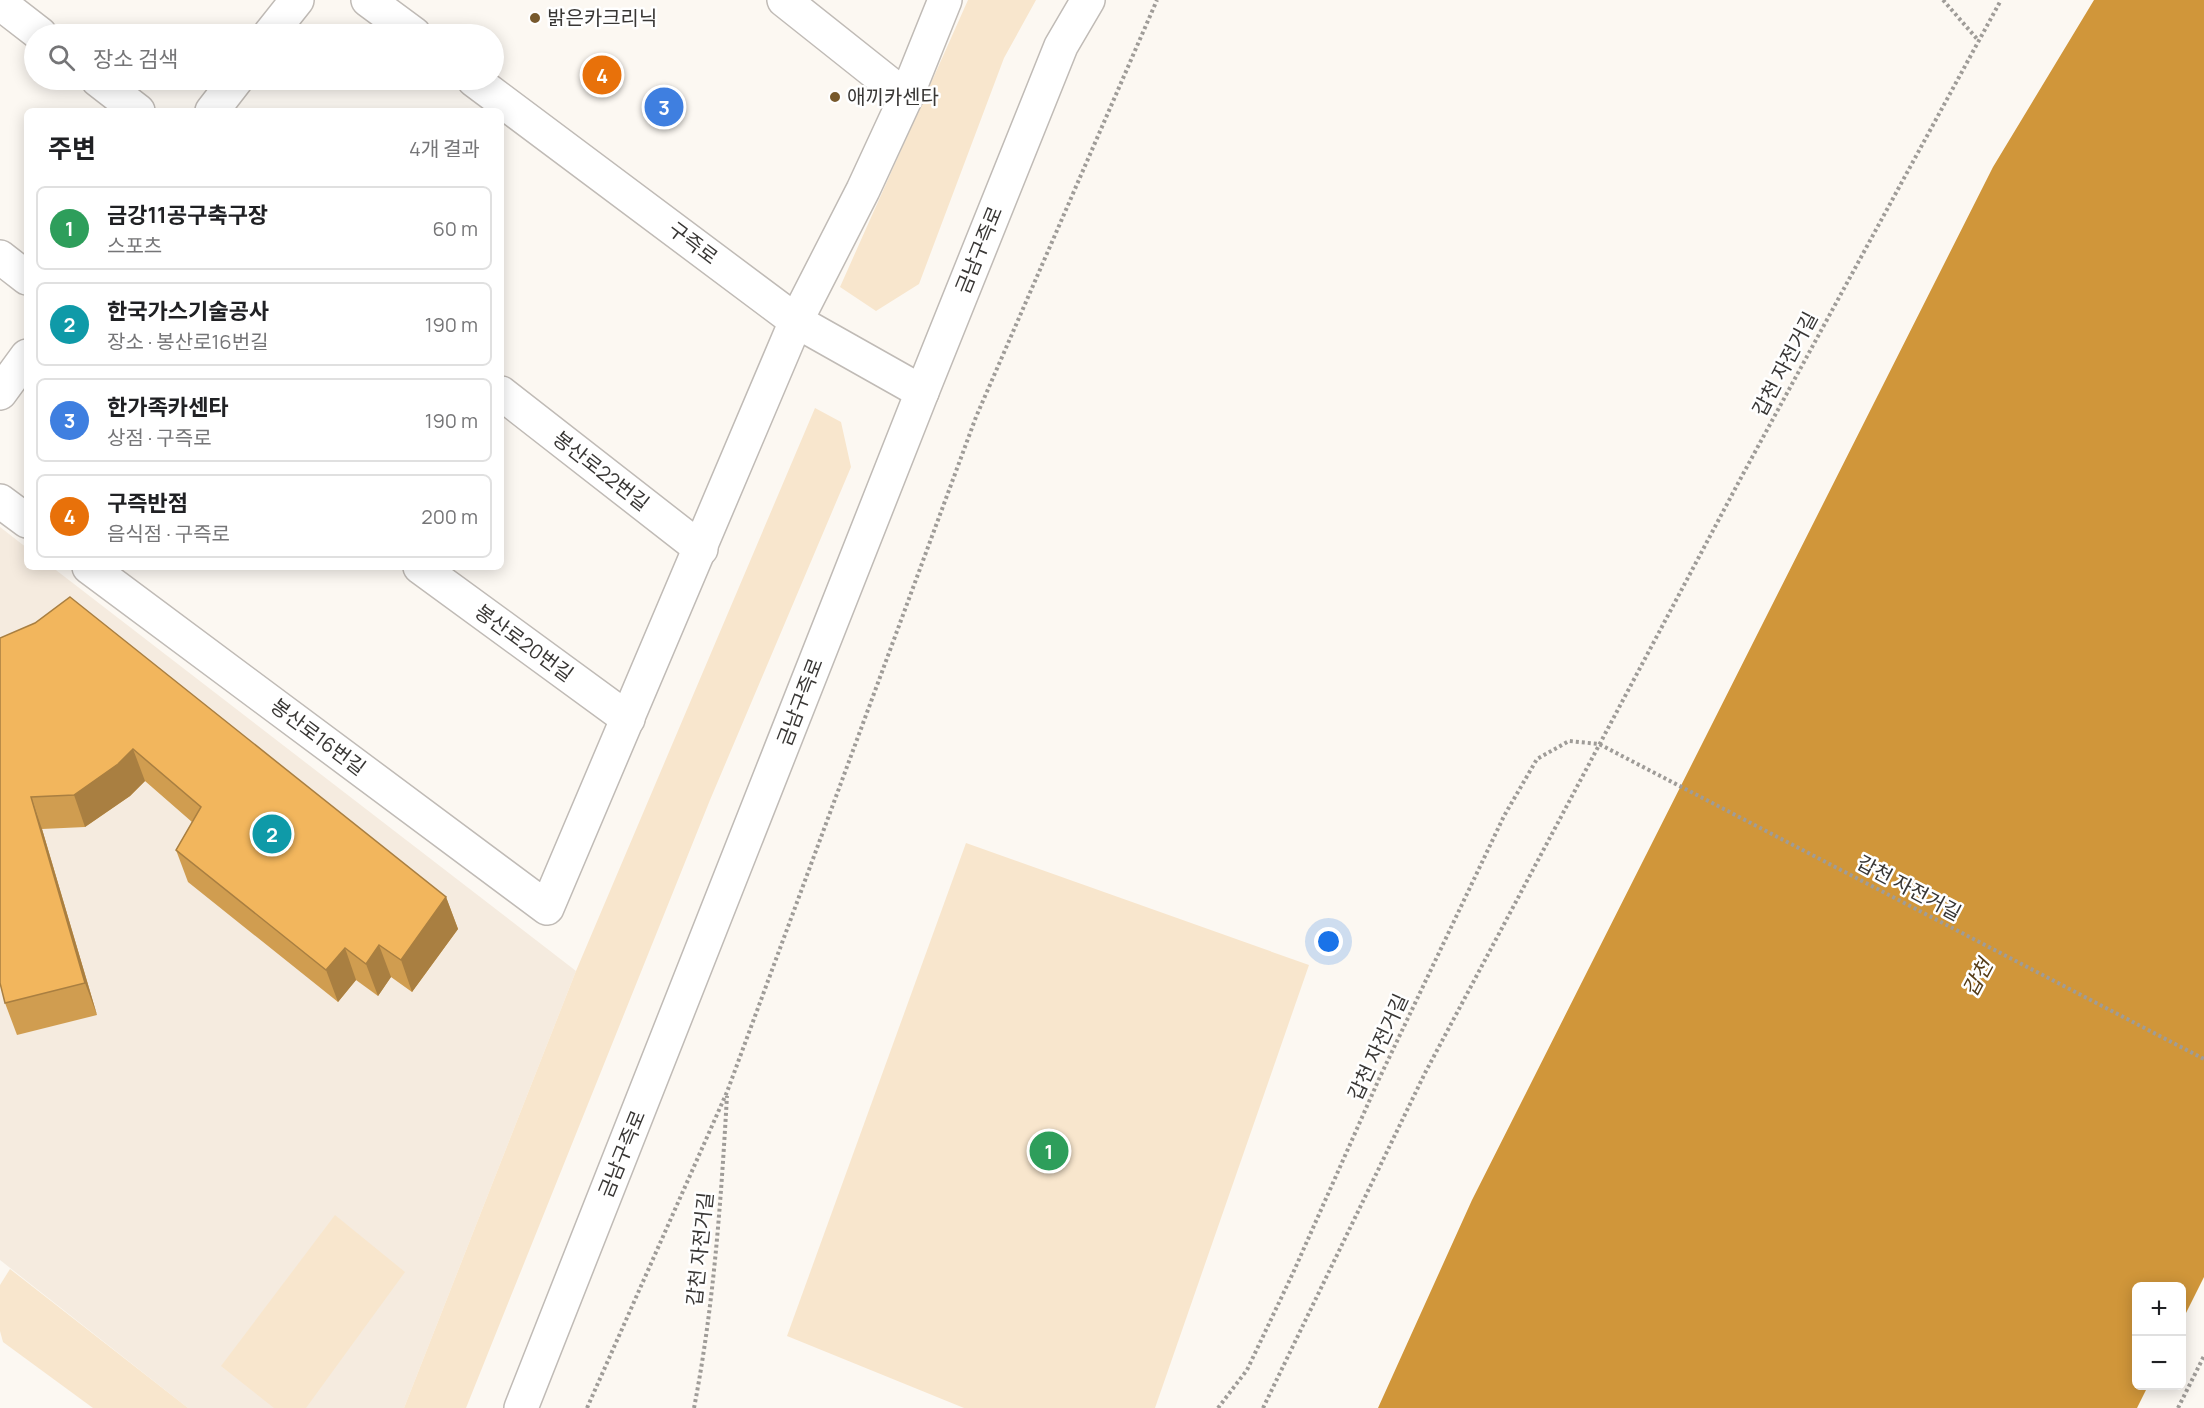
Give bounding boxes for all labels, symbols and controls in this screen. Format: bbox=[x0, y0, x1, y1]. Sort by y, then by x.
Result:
place label: 밝은카크리닉 bbox=[547, 4, 657, 31]
marker: 밝은카크리닉 bbox=[528, 11, 542, 25]
search box bbox=[24, 24, 504, 90]
icon: search bbox=[45, 41, 78, 74]
text: 장소 검색 bbox=[93, 44, 178, 74]
pin: 4 bbox=[582, 52, 622, 98]
place label: 애끼카센타 bbox=[847, 83, 939, 110]
pin: 3 bbox=[644, 84, 684, 130]
marker: 애끼카센타 bbox=[828, 90, 842, 104]
text: 주변 bbox=[48, 130, 96, 166]
text: 4개 결과 bbox=[409, 135, 480, 162]
text: 금강11공구축구장 bbox=[107, 200, 268, 230]
street label: 금남구즉로 bbox=[949, 202, 1008, 298]
text: 1 bbox=[65, 215, 74, 242]
text: 60 m bbox=[432, 215, 478, 242]
street label: 구즉로 bbox=[663, 215, 723, 270]
text: 스포츠 bbox=[107, 232, 162, 259]
text: 한국가스기술공사 bbox=[107, 296, 269, 326]
street label: 갑천 자전거길 bbox=[1746, 307, 1823, 421]
text: 2 bbox=[64, 311, 75, 338]
text: 190 m bbox=[425, 311, 478, 338]
text: 장소 · 봉산로16번길 bbox=[107, 328, 269, 355]
text: 한가족카센타 bbox=[107, 392, 228, 422]
text: 3 bbox=[64, 407, 75, 434]
text: 190 m bbox=[425, 407, 478, 434]
text: 상점 · 구즉로 bbox=[107, 424, 212, 451]
street label: 봉산로22번길 bbox=[548, 425, 655, 517]
text: 구즉반점 bbox=[107, 488, 188, 518]
text: 4 bbox=[63, 503, 76, 530]
text: 200 m bbox=[421, 503, 478, 530]
text: 음식점 · 구즉로 bbox=[107, 520, 230, 547]
street label: 봉산로20번길 bbox=[470, 598, 579, 687]
street label: 금남구즉로 bbox=[770, 654, 829, 750]
street label: 봉산로16번길 bbox=[265, 692, 371, 781]
pin: 2 bbox=[252, 812, 292, 856]
street label: 갑천 자전거길 bbox=[1852, 849, 1966, 926]
your location bbox=[1314, 927, 1343, 956]
water label: 갑천 bbox=[1956, 952, 2000, 1001]
street label: 갑천 자전거길 bbox=[1341, 989, 1414, 1104]
street label: 금남구즉로 bbox=[592, 1106, 651, 1202]
pin: 1 bbox=[1030, 1128, 1068, 1174]
street label: 갑천 자전거길 bbox=[680, 1191, 719, 1307]
map controls bbox=[2132, 1282, 2186, 1390]
button: + bbox=[2132, 1282, 2186, 1336]
button: − bbox=[2132, 1336, 2186, 1390]

